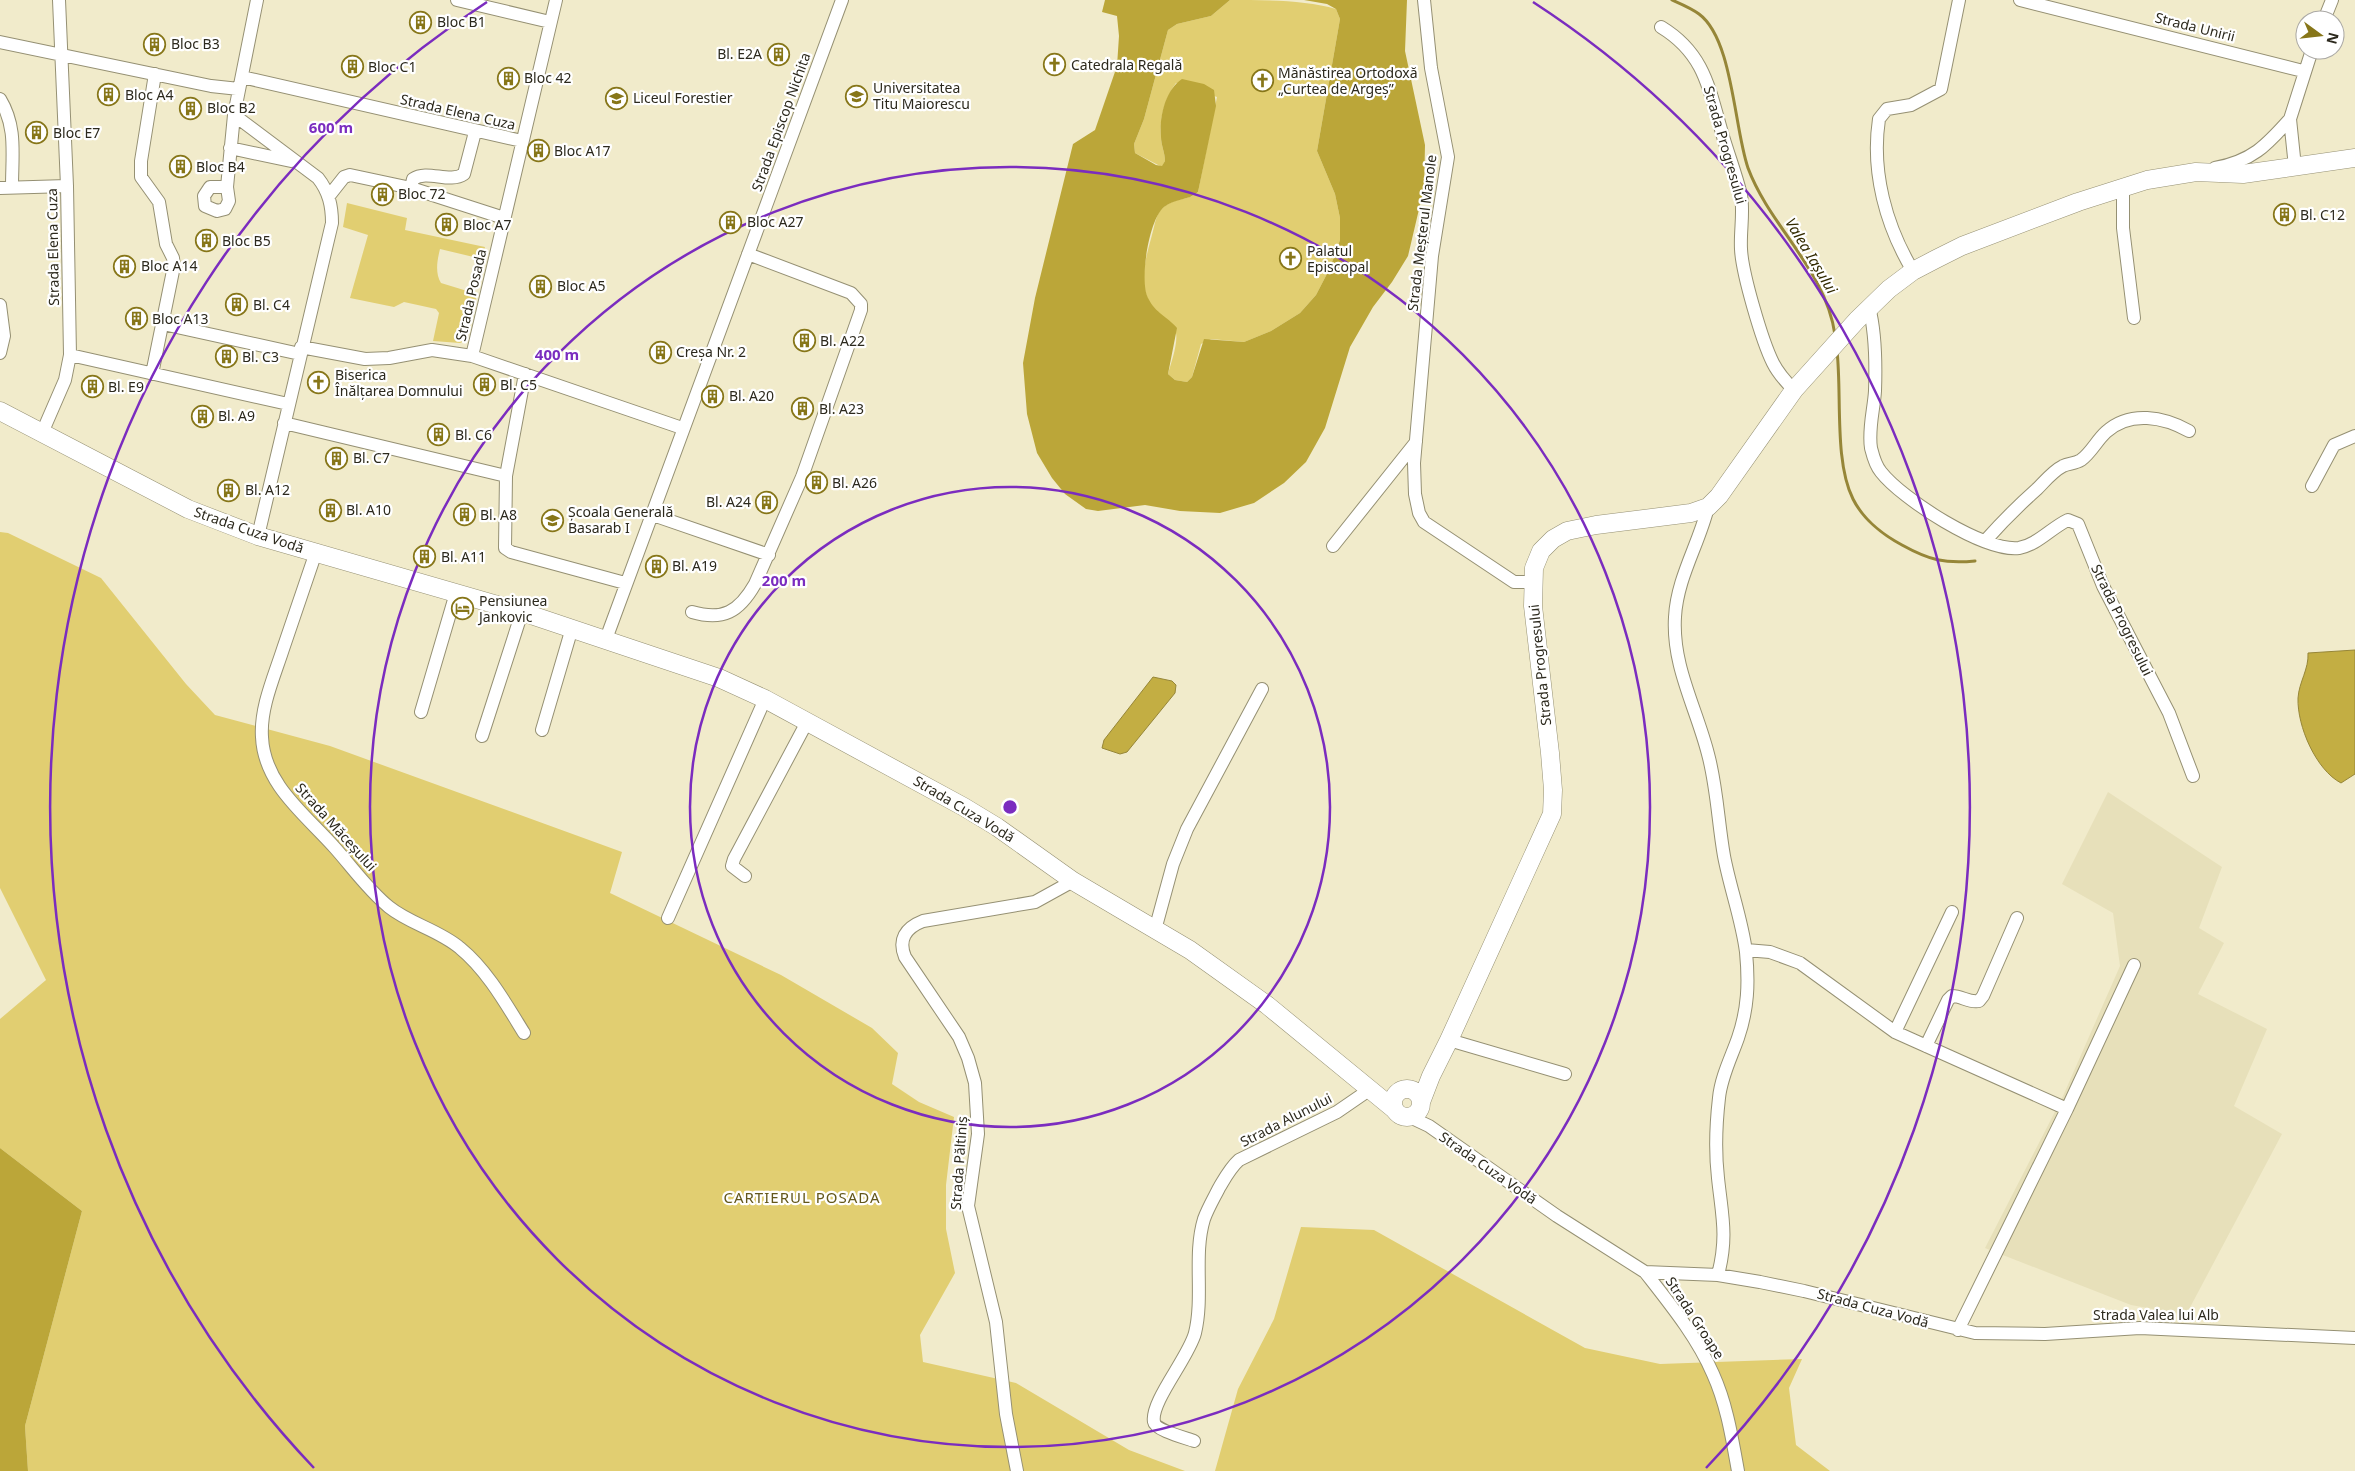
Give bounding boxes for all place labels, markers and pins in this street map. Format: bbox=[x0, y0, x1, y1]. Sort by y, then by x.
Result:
building icon: Bloc B1 bbox=[409, 10, 433, 34]
place label: Bloc B1 bbox=[437, 12, 486, 31]
building icon: Bloc B3 bbox=[143, 32, 167, 56]
place label: Bloc B3 bbox=[171, 34, 220, 53]
building icon: Bl. E2A bbox=[766, 42, 790, 66]
place label: Bl. E2A bbox=[717, 44, 762, 63]
church icon: Catedrala Regală bbox=[1043, 53, 1067, 77]
building icon: Bloc C1 bbox=[340, 55, 364, 79]
place label: Catedrala Regală bbox=[1071, 55, 1182, 74]
place label: Bloc C1 bbox=[368, 57, 416, 76]
place label: Mănăstirea Ortodoxă „Curtea de Argeș” bbox=[1278, 63, 1418, 98]
building icon: Bloc 42 bbox=[496, 66, 520, 90]
place label: Bloc 42 bbox=[524, 68, 572, 87]
church icon: Mănăstirea Ortodoxă „Curtea de Argeș” bbox=[1250, 69, 1274, 93]
place label: Universitatea Titu Maiorescu bbox=[873, 78, 970, 113]
building icon: Bloc A4 bbox=[97, 83, 121, 107]
school or university icon: Universitatea Titu Maiorescu bbox=[845, 84, 869, 108]
place label: Bloc A4 bbox=[125, 85, 174, 104]
school or university icon: Liceul Forestier bbox=[605, 86, 629, 110]
place label: Liceul Forestier bbox=[633, 88, 733, 107]
building icon: Bloc B2 bbox=[179, 96, 203, 120]
place label: Bloc B2 bbox=[207, 98, 256, 117]
building icon: Bloc E7 bbox=[25, 121, 49, 145]
place label: Bloc E7 bbox=[53, 123, 100, 142]
building icon: Bloc A17 bbox=[526, 139, 550, 163]
place label: Bloc A17 bbox=[554, 141, 611, 160]
building icon: Bloc B4 bbox=[168, 155, 192, 179]
place label: Bloc B4 bbox=[196, 157, 245, 176]
building icon: Bloc 72 bbox=[370, 182, 394, 206]
place label: Bloc 72 bbox=[398, 184, 446, 203]
building icon: Bl. C12 bbox=[2272, 203, 2296, 227]
place label: Bl. C12 bbox=[2300, 205, 2345, 224]
building icon: Bloc A27 bbox=[719, 210, 743, 234]
place label: Bloc A27 bbox=[747, 212, 804, 231]
building icon: Bloc A7 bbox=[435, 213, 459, 237]
place label: Bloc A7 bbox=[463, 215, 512, 234]
building icon: Bloc B5 bbox=[194, 229, 218, 253]
place label: Bloc B5 bbox=[222, 231, 271, 250]
place label: Palatul Episcopal bbox=[1307, 241, 1369, 276]
church icon: Palatul Episcopal bbox=[1279, 247, 1303, 271]
building icon: Bloc A14 bbox=[113, 254, 137, 278]
place label: Bloc A14 bbox=[141, 256, 198, 275]
building icon: Bloc A5 bbox=[529, 274, 553, 298]
place label: Bloc A5 bbox=[557, 276, 606, 295]
building icon: Bl. C4 bbox=[225, 293, 249, 317]
place label: Bl. C4 bbox=[253, 295, 290, 314]
building icon: Bloc A13 bbox=[124, 307, 148, 331]
place label: Bloc A13 bbox=[152, 309, 209, 328]
building icon: Bl. A22 bbox=[792, 329, 816, 353]
place label: Bl. A22 bbox=[820, 331, 865, 350]
building icon: Creșa Nr. 2 bbox=[648, 340, 672, 364]
place label: Creșa Nr. 2 bbox=[676, 342, 746, 361]
building icon: Bl. C3 bbox=[214, 345, 238, 369]
place label: Bl. C3 bbox=[242, 347, 279, 366]
place label: Biserica Înălțarea Domnului bbox=[335, 365, 463, 400]
church icon: Biserica Înălțarea Domnului bbox=[307, 371, 331, 395]
building icon: Bl. C5 bbox=[472, 373, 496, 397]
building icon: Bl. E9 bbox=[80, 375, 104, 399]
place label: Bl. C5 bbox=[500, 375, 537, 394]
place label: Bl. E9 bbox=[108, 377, 144, 396]
building icon: Bl. A20 bbox=[701, 384, 725, 408]
place label: Bl. A20 bbox=[729, 386, 774, 405]
building icon: Bl. A23 bbox=[791, 397, 815, 421]
place label: Bl. A23 bbox=[819, 399, 864, 418]
building icon: Bl. A9 bbox=[190, 404, 214, 428]
place label: Bl. A9 bbox=[218, 406, 255, 425]
building icon: Bl. C6 bbox=[427, 423, 451, 447]
place label: Bl. C6 bbox=[455, 425, 492, 444]
building icon: Bl. C7 bbox=[325, 446, 349, 470]
place label: Bl. C7 bbox=[353, 448, 390, 467]
building icon: Bl. A26 bbox=[804, 471, 828, 495]
place label: Bl. A26 bbox=[832, 473, 877, 492]
building icon: Bl. A12 bbox=[217, 478, 241, 502]
place label: Bl. A12 bbox=[245, 480, 290, 499]
building icon: Bl. A24 bbox=[755, 490, 779, 514]
place label: Bl. A24 bbox=[706, 492, 751, 511]
building icon: Bl. A10 bbox=[318, 498, 342, 522]
place label: Bl. A10 bbox=[346, 500, 391, 519]
place label: Școala Generală Basarab I bbox=[568, 502, 673, 537]
building icon: Bl. A8 bbox=[452, 503, 476, 527]
place label: Bl. A8 bbox=[480, 505, 517, 524]
school or university icon: Școala Generală Basarab I bbox=[540, 508, 564, 532]
building icon: Bl. A11 bbox=[413, 545, 437, 569]
place label: Bl. A11 bbox=[441, 547, 486, 566]
building icon: Bl. A19 bbox=[644, 554, 668, 578]
place label: Bl. A19 bbox=[672, 556, 717, 575]
place label: Pensiunea Jankovic bbox=[477, 591, 547, 626]
hotel icon: Pensiunea Jankovic bbox=[451, 597, 475, 621]
centre of rings bbox=[1001, 798, 1019, 816]

